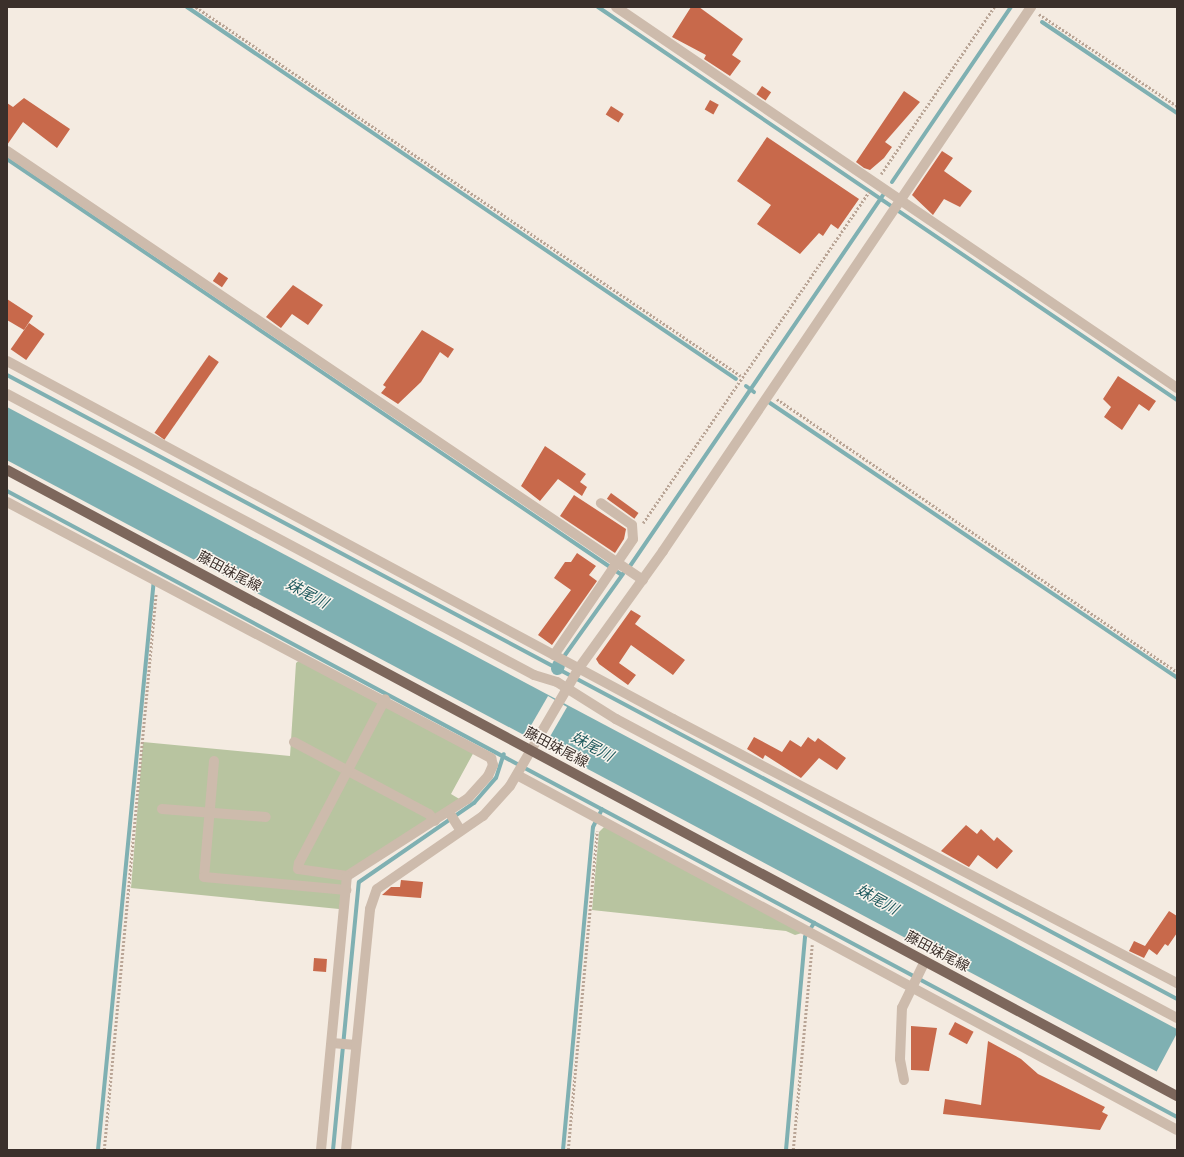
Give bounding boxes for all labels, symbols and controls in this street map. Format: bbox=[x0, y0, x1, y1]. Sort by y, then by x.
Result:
street label: 藤田妹尾線 bbox=[194, 548, 264, 596]
water label: 妹尾川 bbox=[283, 575, 331, 613]
street label: 藤田妹尾線 bbox=[521, 724, 591, 772]
water label: 妹尾川 bbox=[568, 728, 616, 766]
water label: 妹尾川 bbox=[853, 881, 901, 919]
street label: 藤田妹尾線 bbox=[902, 928, 972, 976]

